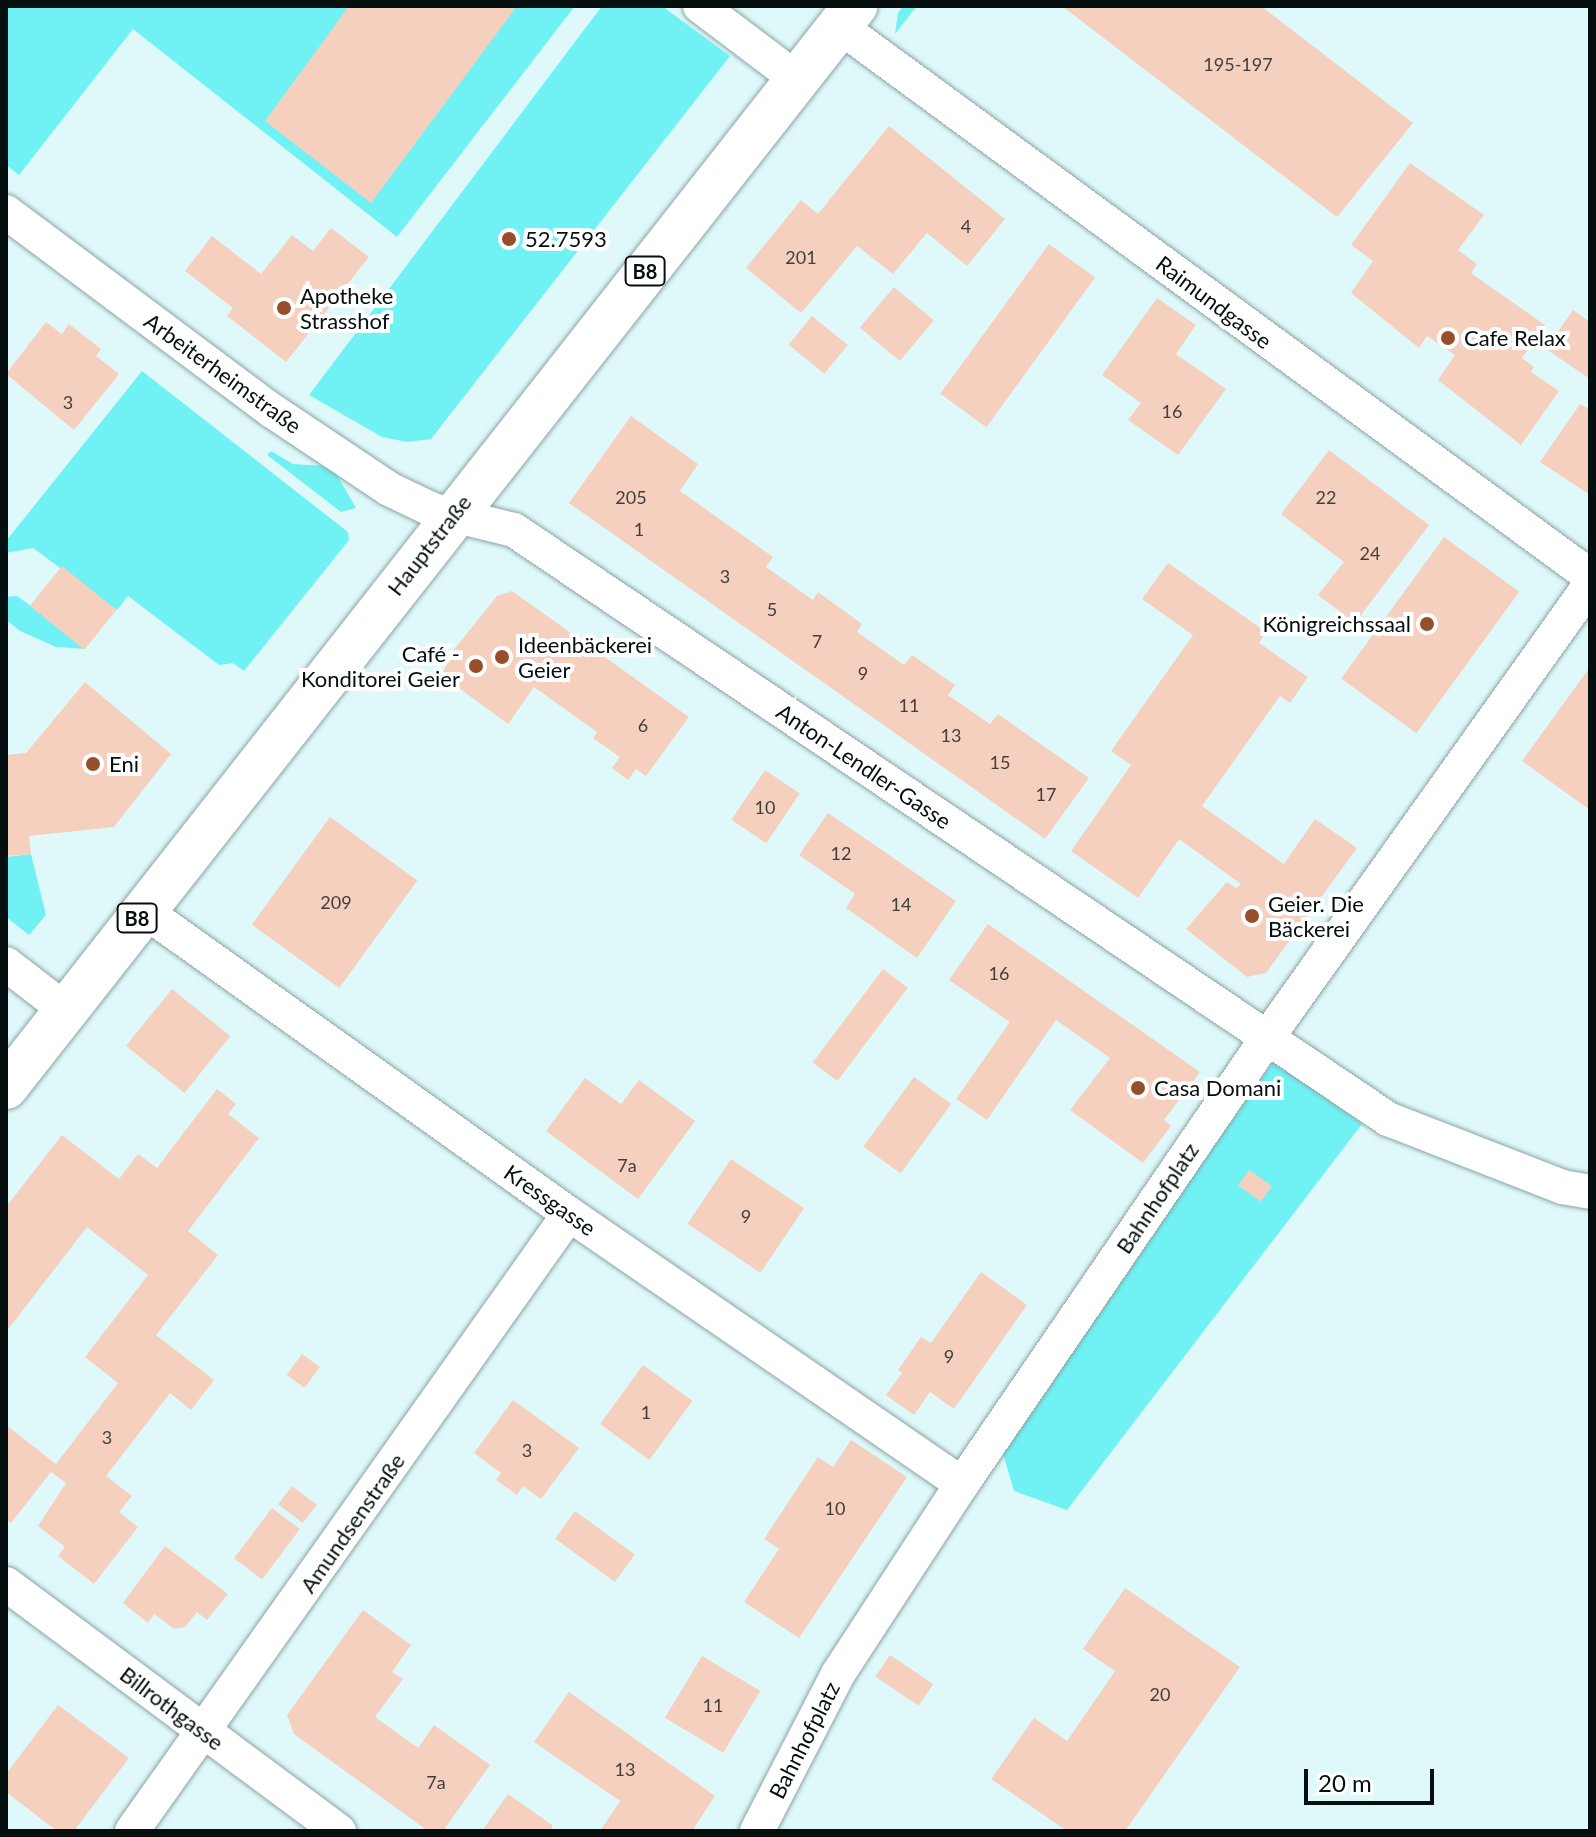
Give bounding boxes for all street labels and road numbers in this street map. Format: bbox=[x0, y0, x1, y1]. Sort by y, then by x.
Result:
street label: Raimundgasse bbox=[1151, 250, 1277, 354]
road number: B8 bbox=[623, 255, 667, 287]
street label: Arbeiterheimstraße bbox=[139, 307, 307, 439]
street label: Hauptstraße bbox=[382, 489, 476, 601]
street label: Anton-Lendler-Gasse bbox=[772, 698, 956, 834]
road number: B8 bbox=[115, 902, 159, 934]
street label: Bahnhofplatz bbox=[1110, 1138, 1204, 1258]
street label: Kressgasse bbox=[499, 1159, 601, 1241]
street label: Amundsenstraße bbox=[294, 1448, 410, 1598]
street label: Billrothgasse bbox=[115, 1661, 229, 1755]
street label: Bahnhofplatz bbox=[763, 1677, 845, 1803]

